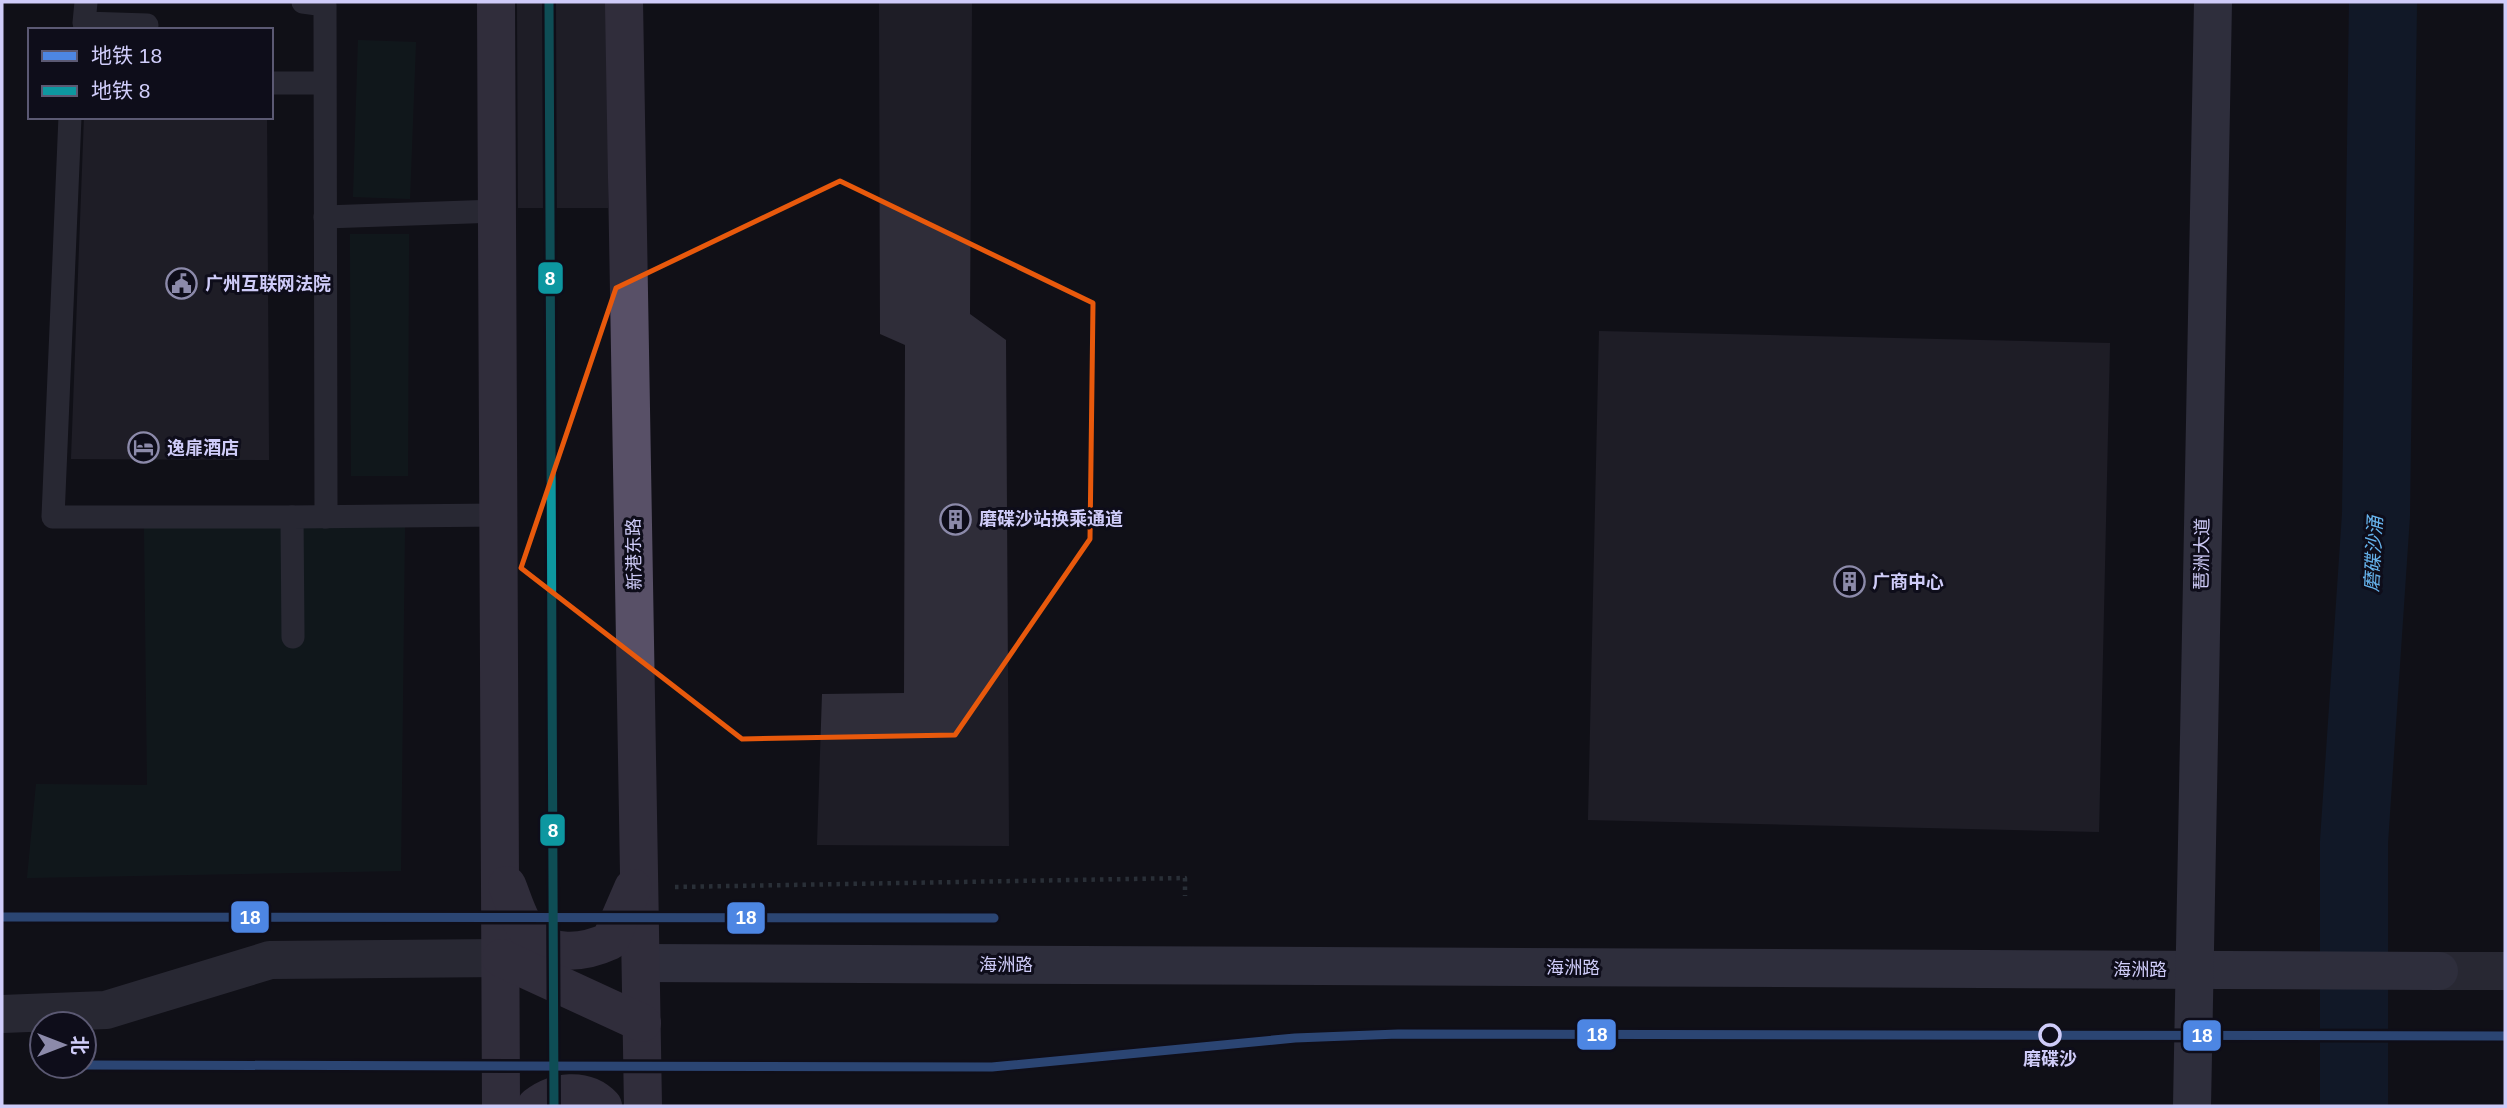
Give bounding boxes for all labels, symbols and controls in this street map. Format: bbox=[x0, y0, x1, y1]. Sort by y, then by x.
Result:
legend bbox=[28, 28, 273, 119]
text: 地铁 18 bbox=[91, 44, 162, 67]
text: 地铁 8 bbox=[91, 79, 151, 102]
line badge: 8 bbox=[537, 261, 564, 295]
public building icon: 广州互联网法院 bbox=[165, 267, 199, 301]
text: 8 bbox=[545, 268, 555, 289]
place label: 广州互联网法院 bbox=[205, 274, 331, 294]
hotel icon: 逸扉酒店 bbox=[127, 431, 161, 465]
place label: 逸扉酒店 bbox=[167, 438, 239, 458]
building icon: 磨碟沙站换乘通道 bbox=[939, 502, 973, 536]
place label: 磨碟沙站换乘通道 bbox=[979, 509, 1123, 529]
water label: 磨碟沙涌 bbox=[2361, 514, 2386, 593]
street label: 新港东路 bbox=[623, 518, 645, 590]
street label: 琶洲大道 bbox=[2191, 518, 2213, 590]
building icon: 广商中心 bbox=[1832, 565, 1866, 599]
place label: 广商中心 bbox=[1872, 572, 1944, 592]
line badge: 8 bbox=[539, 813, 566, 847]
text: 8 bbox=[548, 820, 558, 841]
line badge: 18 bbox=[230, 900, 270, 934]
line badge: 18 bbox=[726, 901, 766, 935]
text: 18 bbox=[239, 907, 261, 928]
text: 18 bbox=[735, 907, 757, 928]
street label: 海洲路 bbox=[979, 955, 1033, 975]
street label: 海洲路 bbox=[1546, 958, 1600, 978]
street label: 海洲路 bbox=[2113, 960, 2167, 980]
north arrow bbox=[28, 1010, 98, 1080]
line badge: 18 bbox=[1576, 1018, 1617, 1051]
line badge: 18 bbox=[2182, 1019, 2222, 1052]
text: 18 bbox=[1586, 1024, 1608, 1045]
marker: 磨碟沙 bbox=[2039, 1024, 2061, 1046]
text: 18 bbox=[2191, 1025, 2213, 1046]
text: 北 bbox=[69, 1035, 90, 1055]
place label: 磨碟沙 bbox=[2023, 1049, 2077, 1069]

